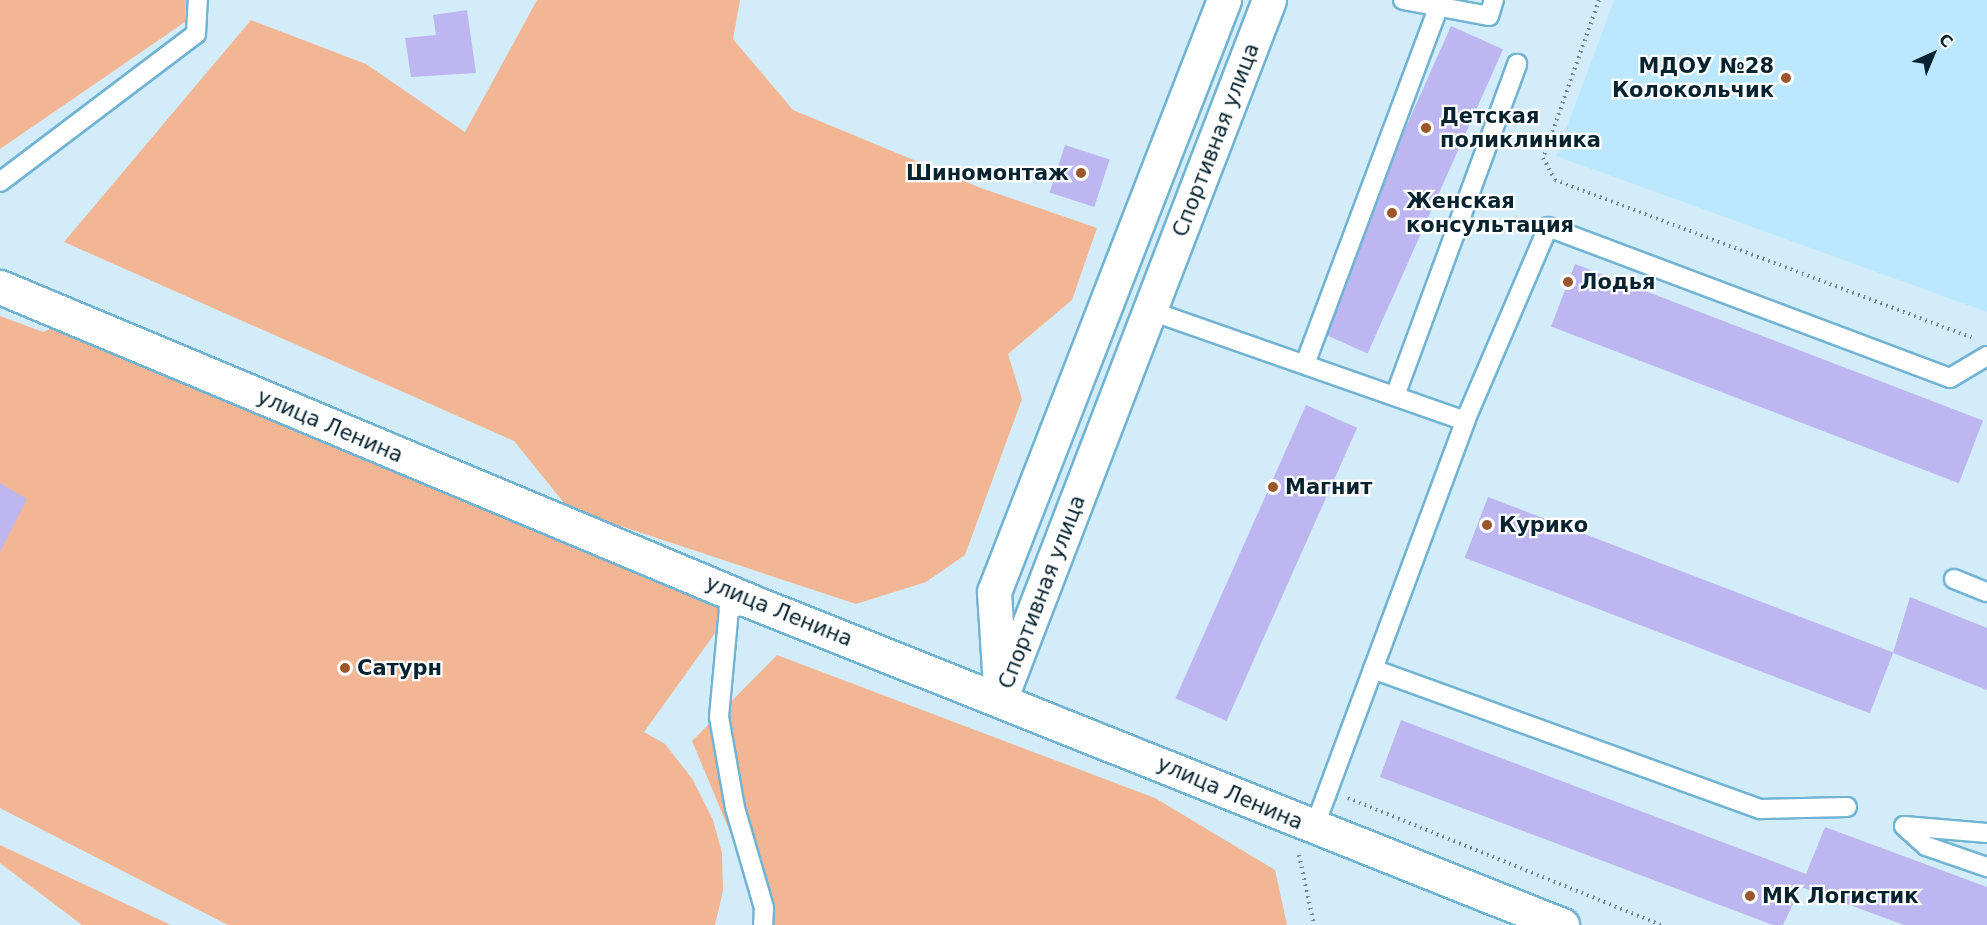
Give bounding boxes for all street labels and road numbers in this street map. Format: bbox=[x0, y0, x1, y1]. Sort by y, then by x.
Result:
street label: Спортивная улица bbox=[1167, 40, 1265, 240]
street label: улица Ленина bbox=[253, 384, 407, 468]
street label: Спортивная улица bbox=[993, 492, 1091, 692]
street label: улица Ленина bbox=[702, 570, 856, 652]
street label: улица Ленина bbox=[1153, 751, 1307, 835]

